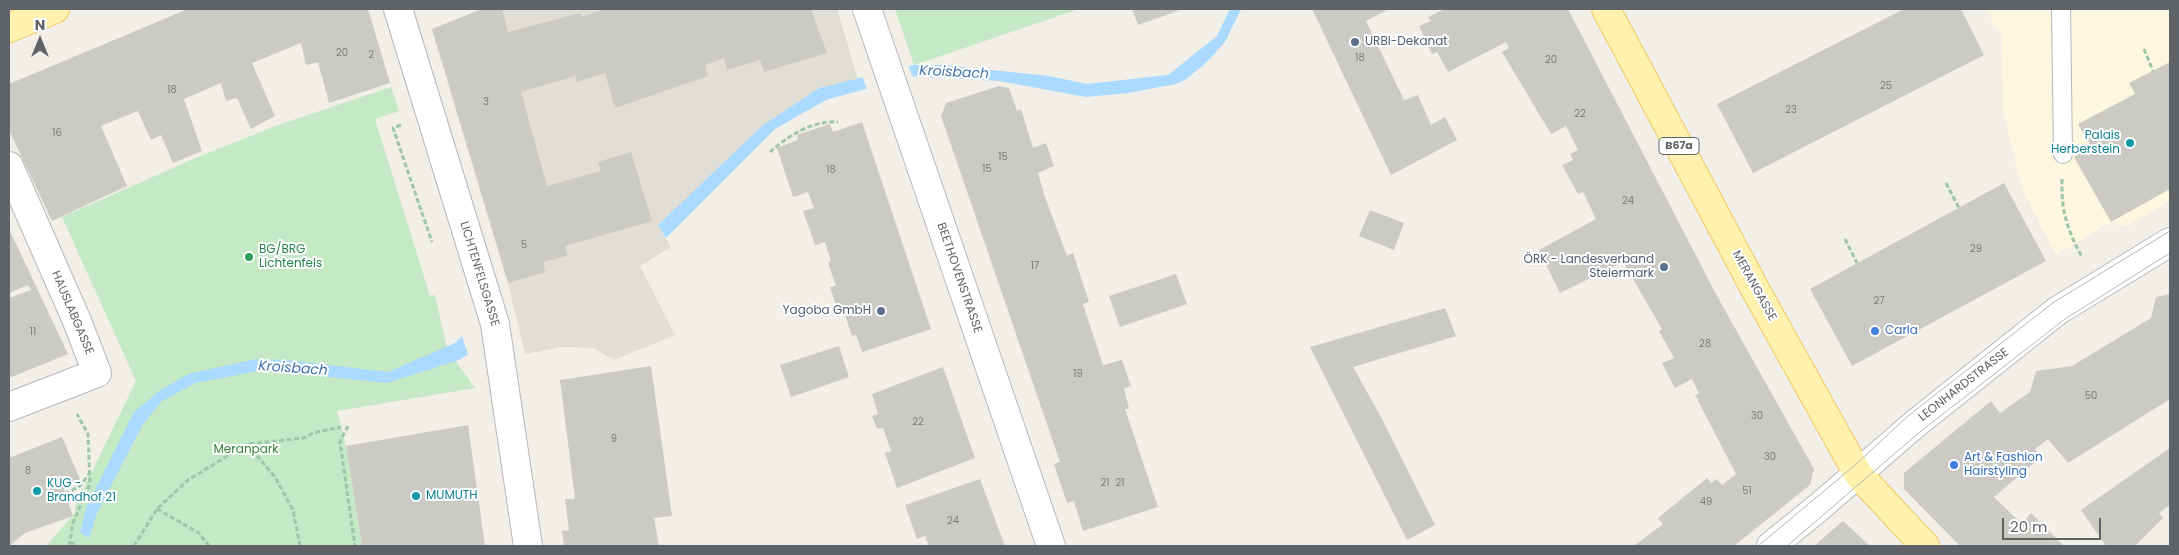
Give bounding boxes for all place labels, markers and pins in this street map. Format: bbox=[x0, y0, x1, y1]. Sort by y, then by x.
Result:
place label: URBI-Dekanat bbox=[1365, 35, 1448, 49]
marker: URBI-Dekanat bbox=[1349, 36, 1361, 48]
place label: Palais Herberstein bbox=[2051, 129, 2120, 157]
marker: Palais Herberstein bbox=[2124, 137, 2136, 149]
place label: BG/BRG Lichtenfels bbox=[259, 243, 322, 271]
marker: BG/BRG Lichtenfels bbox=[243, 251, 255, 263]
place label: ÖRK - Landesverband Steiermark bbox=[1524, 253, 1654, 281]
marker: ÖRK - Landesverband Steiermark bbox=[1658, 261, 1670, 273]
place label: Yagoba GmbH bbox=[783, 304, 871, 318]
marker: Yagoba GmbH bbox=[875, 305, 887, 317]
place label: Carla bbox=[1885, 324, 1918, 338]
marker: Carla bbox=[1869, 325, 1881, 337]
place label: Art & Fashion Hairstyling bbox=[1964, 451, 2043, 479]
marker: Art & Fashion Hairstyling bbox=[1948, 459, 1960, 471]
place label: KUG - Brandhof 21 bbox=[47, 477, 116, 505]
marker: KUG - Brandhof 21 bbox=[31, 485, 43, 497]
place label: MUMUTH bbox=[426, 489, 478, 503]
marker: MUMUTH bbox=[410, 490, 422, 502]

